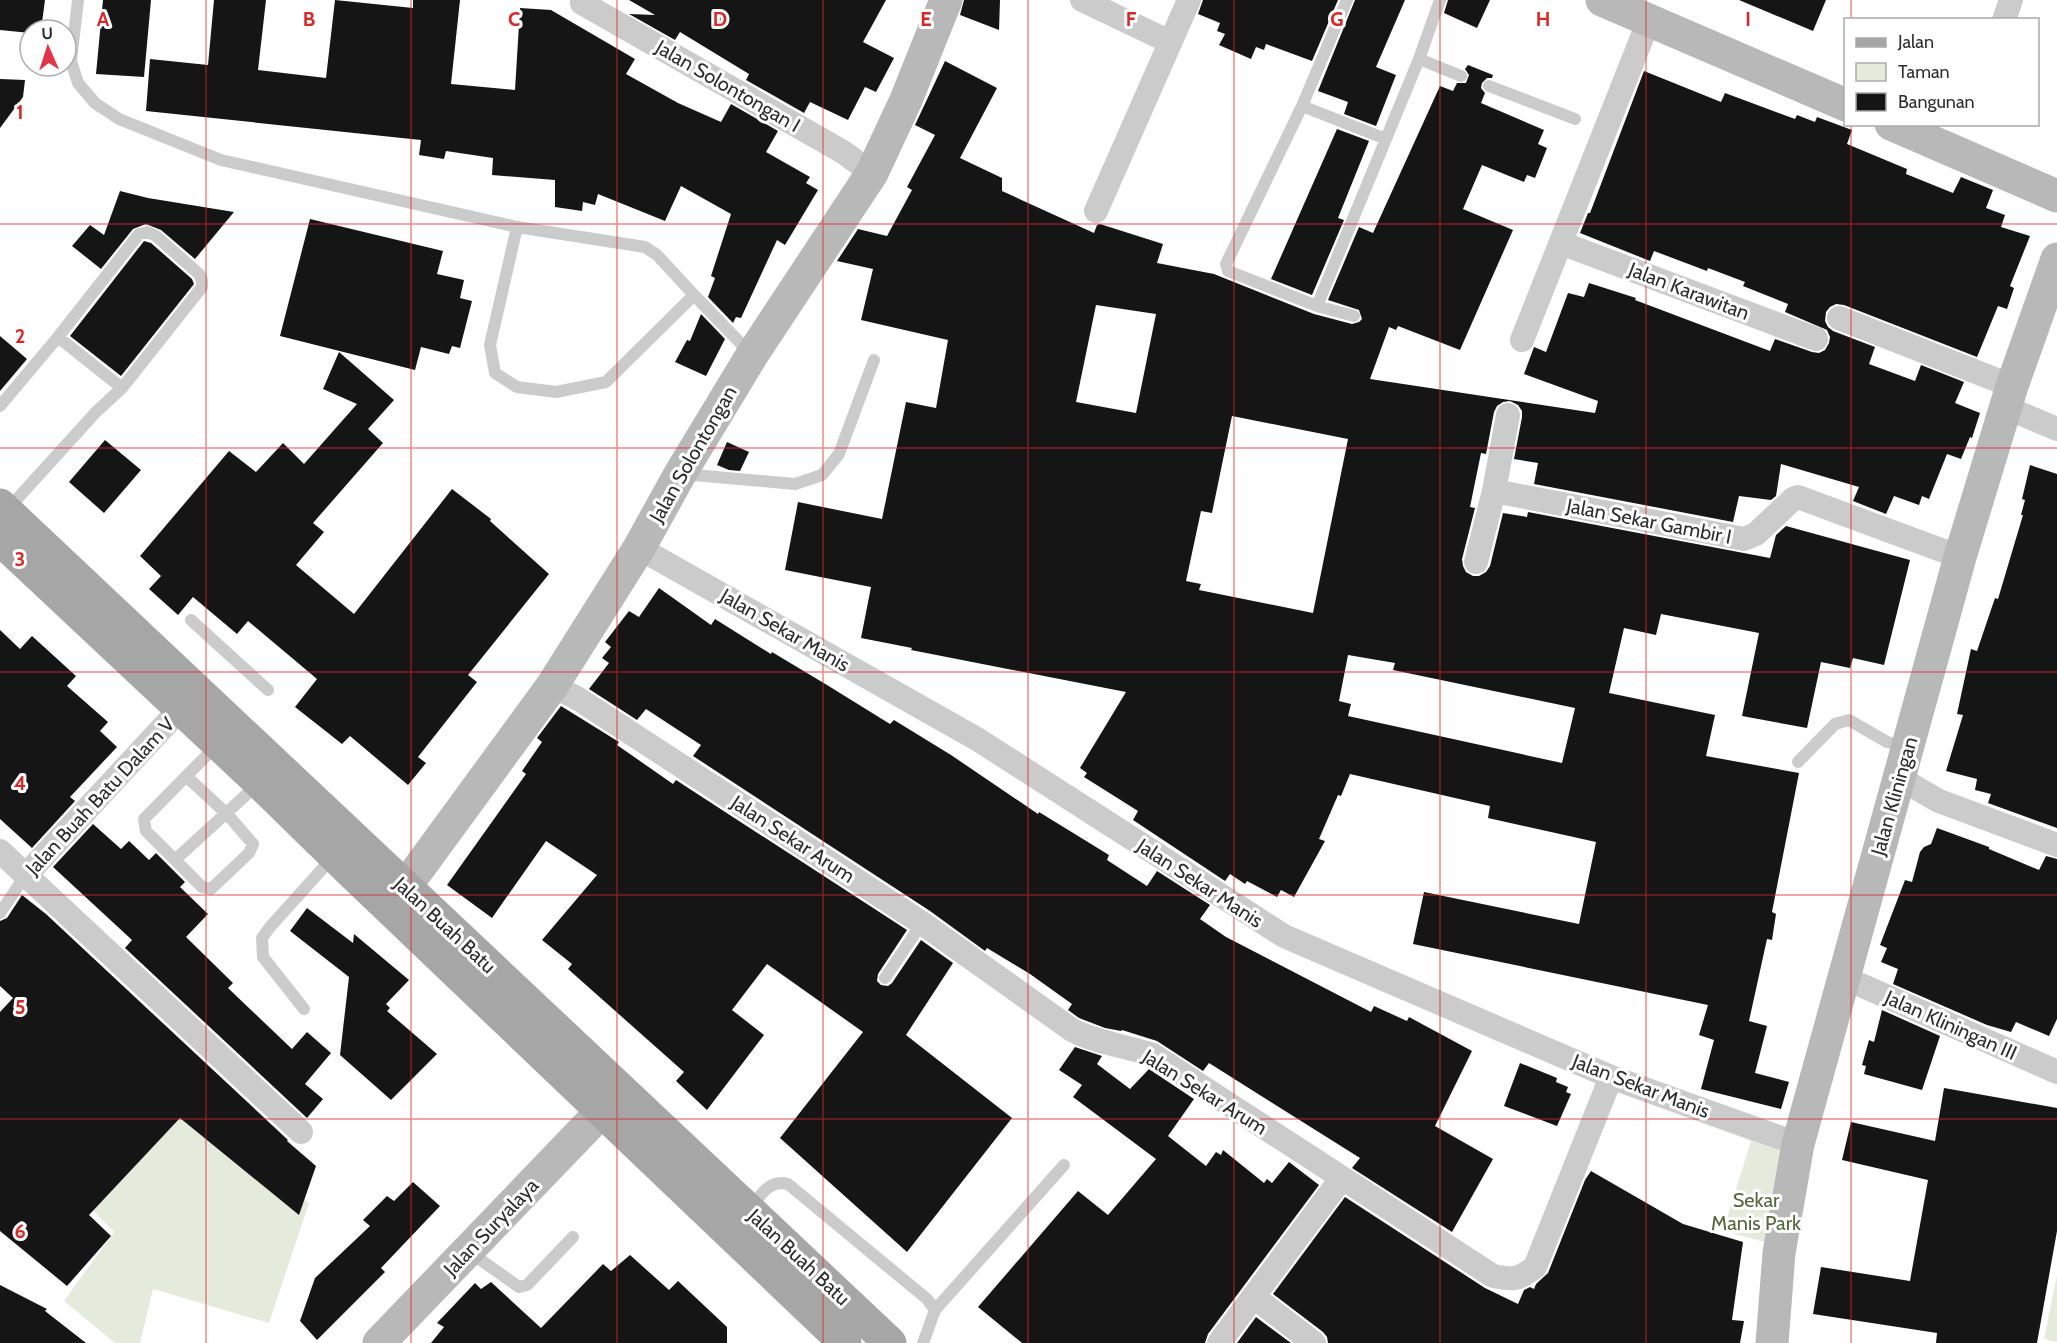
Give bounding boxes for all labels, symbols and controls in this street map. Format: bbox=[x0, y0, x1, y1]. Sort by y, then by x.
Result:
text: A bbox=[97, 7, 110, 31]
text: B bbox=[303, 7, 315, 31]
text: C bbox=[508, 7, 520, 31]
text: D bbox=[713, 7, 727, 31]
text: E bbox=[920, 7, 932, 31]
text: F bbox=[1126, 7, 1137, 31]
text: G bbox=[1330, 7, 1344, 31]
text: H bbox=[1536, 7, 1550, 31]
text: I bbox=[1745, 7, 1751, 31]
north arrow bbox=[18, 18, 78, 78]
legend bbox=[1844, 18, 2039, 126]
text: U bbox=[41, 24, 53, 43]
text: Jalan bbox=[1897, 31, 1934, 53]
street label: Jalan Solontongan I bbox=[651, 34, 805, 137]
text: Taman bbox=[1898, 61, 1950, 83]
text: Bangunan bbox=[1898, 91, 1975, 113]
text: 1 bbox=[16, 100, 24, 124]
street label: Jalan Karawitan bbox=[1624, 257, 1753, 325]
text: 2 bbox=[15, 324, 25, 348]
street label: Jalan Solontongan bbox=[644, 382, 742, 527]
street label: Jalan Sekar Gambir I bbox=[1563, 493, 1734, 549]
text: 3 bbox=[15, 547, 25, 571]
street label: Jalan Sekar Manis bbox=[715, 583, 854, 677]
street label: Jalan Buah Batu Dalam V bbox=[20, 711, 180, 881]
street label: Jalan Kliningan bbox=[1865, 734, 1922, 859]
text: 4 bbox=[14, 771, 26, 795]
street label: Jalan Sekar Arum bbox=[726, 790, 859, 888]
street label: Jalan Sekar Manis bbox=[1132, 833, 1267, 933]
street label: Jalan Buah Batu bbox=[388, 871, 501, 978]
street label: Jalan Kliningan III bbox=[1880, 985, 2021, 1065]
text: 5 bbox=[15, 995, 25, 1019]
street label: Jalan Sekar Arum bbox=[1137, 1044, 1272, 1140]
street label: Jalan Sekar Manis bbox=[1568, 1048, 1713, 1123]
street label: Jalan Suryalaya bbox=[438, 1173, 544, 1281]
park label: Sekar Manis Park bbox=[1711, 1188, 1801, 1235]
street label: Jalan Buah Batu bbox=[742, 1203, 855, 1310]
text: 6 bbox=[14, 1219, 26, 1243]

